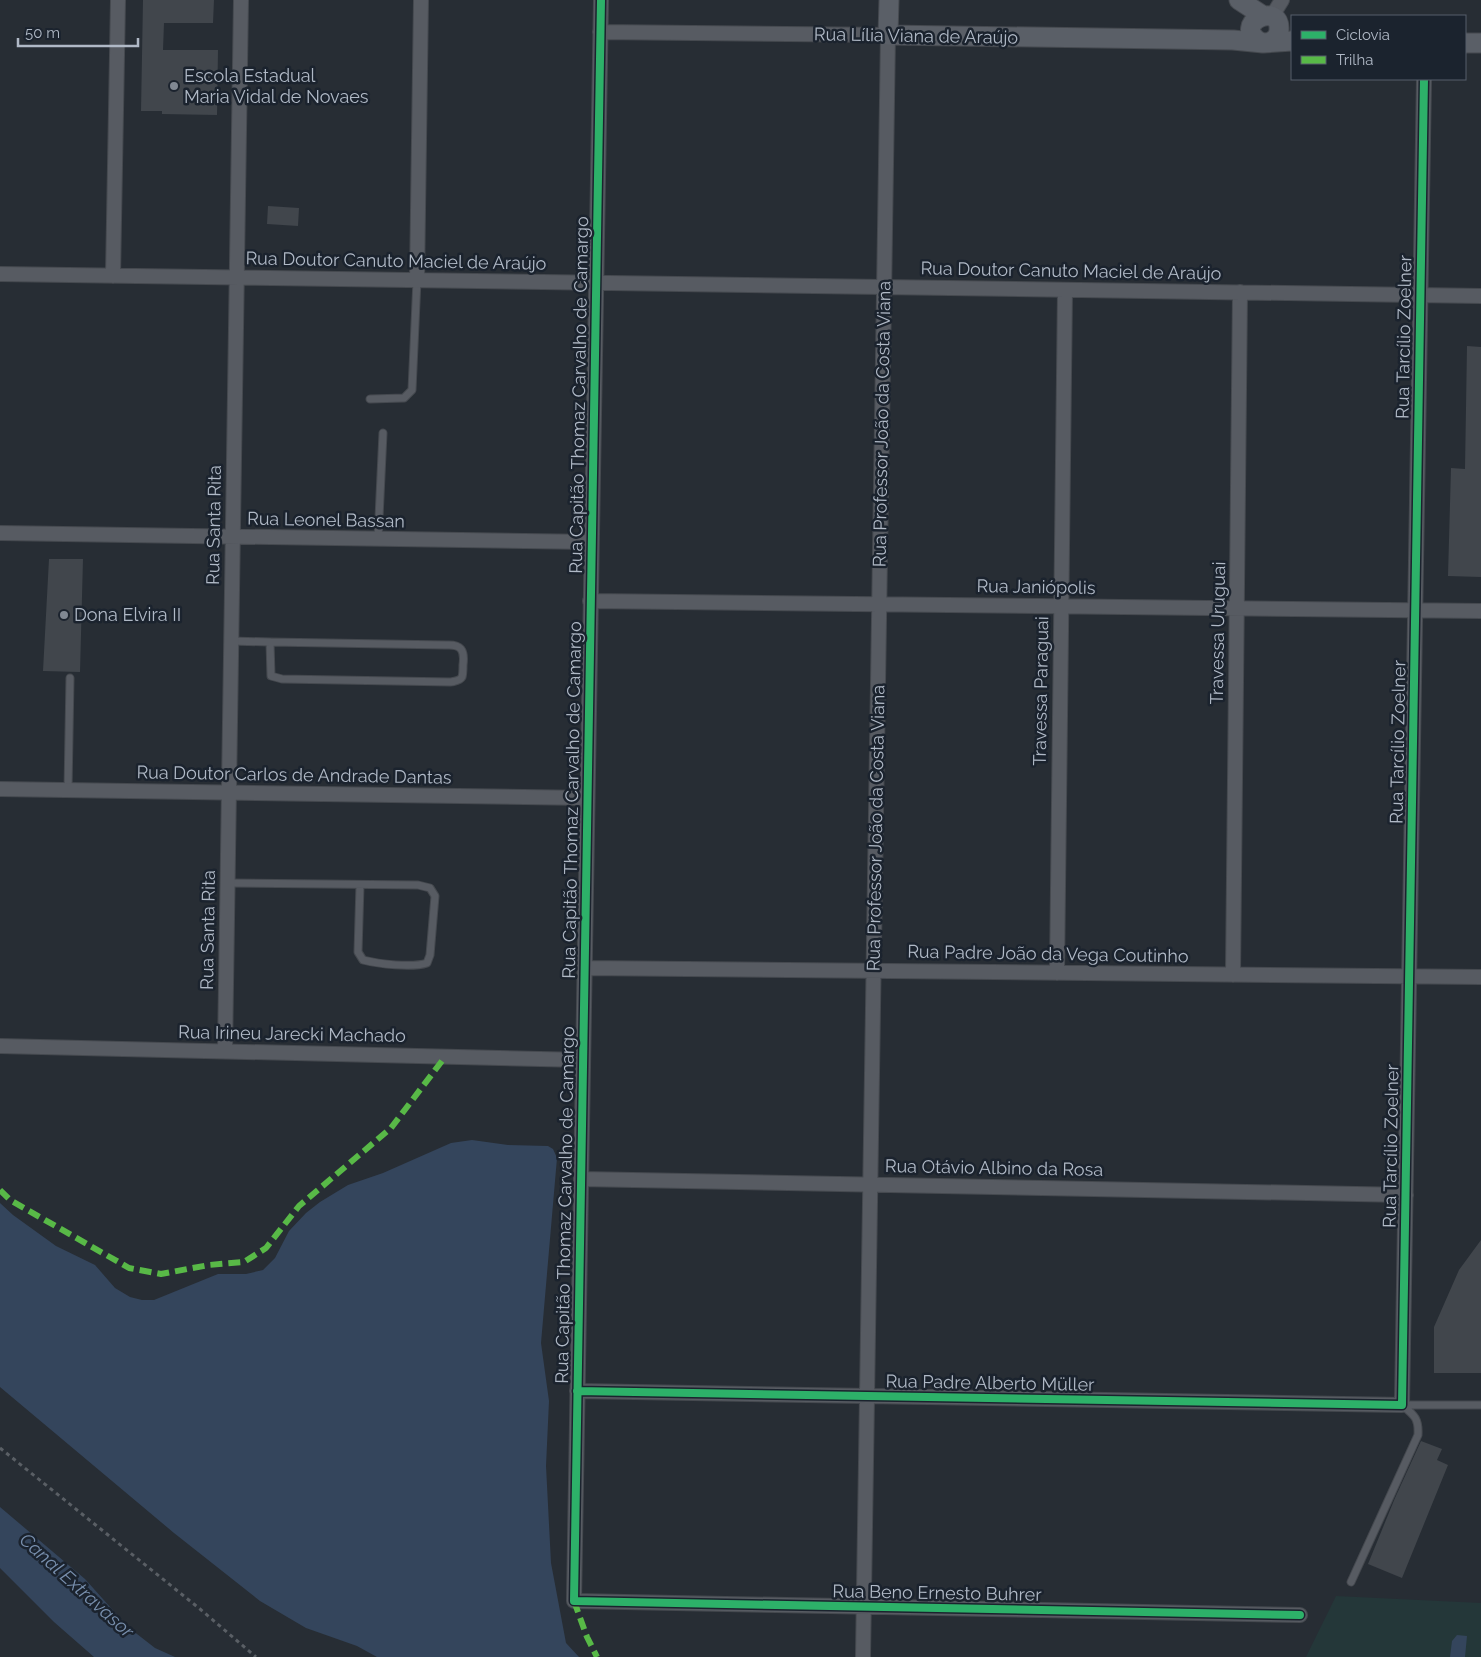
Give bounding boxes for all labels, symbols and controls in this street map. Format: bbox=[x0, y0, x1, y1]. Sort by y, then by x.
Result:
scale bar bbox=[18, 15, 138, 47]
legend bbox=[1291, 15, 1466, 80]
street label: Rua Lília Viana de Araújo bbox=[814, 23, 1019, 48]
text: 50 m bbox=[25, 24, 60, 42]
text: Ciclovia bbox=[1336, 26, 1390, 44]
text: Trilha bbox=[1336, 51, 1373, 69]
place label: Escola Estadual Maria Vidal de Novaes bbox=[184, 65, 369, 107]
marker: Escola Estadual Maria Vidal de Novaes bbox=[168, 80, 180, 92]
street label: Rua Capitão Thomaz Carvalho de Camargo bbox=[565, 216, 592, 574]
street label: Rua Doutor Canuto Maciel de Araújo bbox=[245, 247, 547, 274]
street label: Rua Tarcílio Zoelner bbox=[1392, 254, 1415, 419]
street label: Rua Doutor Canuto Maciel de Araújo bbox=[920, 257, 1222, 284]
street label: Rua Professor João da Costa Viana bbox=[869, 281, 894, 567]
street label: Rua Santa Rita bbox=[202, 465, 225, 585]
street label: Rua Leonel Bassan bbox=[247, 508, 405, 531]
street label: Travessa Uruguai bbox=[1206, 561, 1229, 705]
street label: Rua Janiópolis bbox=[976, 575, 1096, 598]
place label: Dona Elvira II bbox=[74, 604, 181, 625]
marker: Dona Elvira II bbox=[58, 609, 70, 621]
street label: Travessa Paraguai bbox=[1029, 616, 1052, 766]
street label: Rua Capitão Thomaz Carvalho de Camargo bbox=[558, 621, 585, 979]
street label: Rua Tarcílio Zoelner bbox=[1386, 659, 1409, 824]
street label: Rua Professor João da Costa Viana bbox=[863, 685, 888, 971]
street label: Rua Doutor Carlos de Andrade Dantas bbox=[136, 761, 452, 788]
street label: Rua Santa Rita bbox=[196, 870, 219, 990]
street label: Rua Padre João da Vega Coutinho bbox=[907, 941, 1189, 966]
street label: Rua Irineu Jarecki Machado bbox=[178, 1021, 406, 1046]
street label: Rua Capitão Thomaz Carvalho de Camargo bbox=[551, 1026, 578, 1384]
street label: Rua Tarcílio Zoelner bbox=[1379, 1063, 1402, 1228]
street label: Rua Otávio Albino da Rosa bbox=[885, 1155, 1103, 1180]
street label: Rua Padre Alberto Müller bbox=[885, 1370, 1095, 1395]
water label: Canal Extravasor bbox=[15, 1528, 140, 1643]
street label: Rua Beno Ernesto Buhrer bbox=[832, 1580, 1042, 1605]

